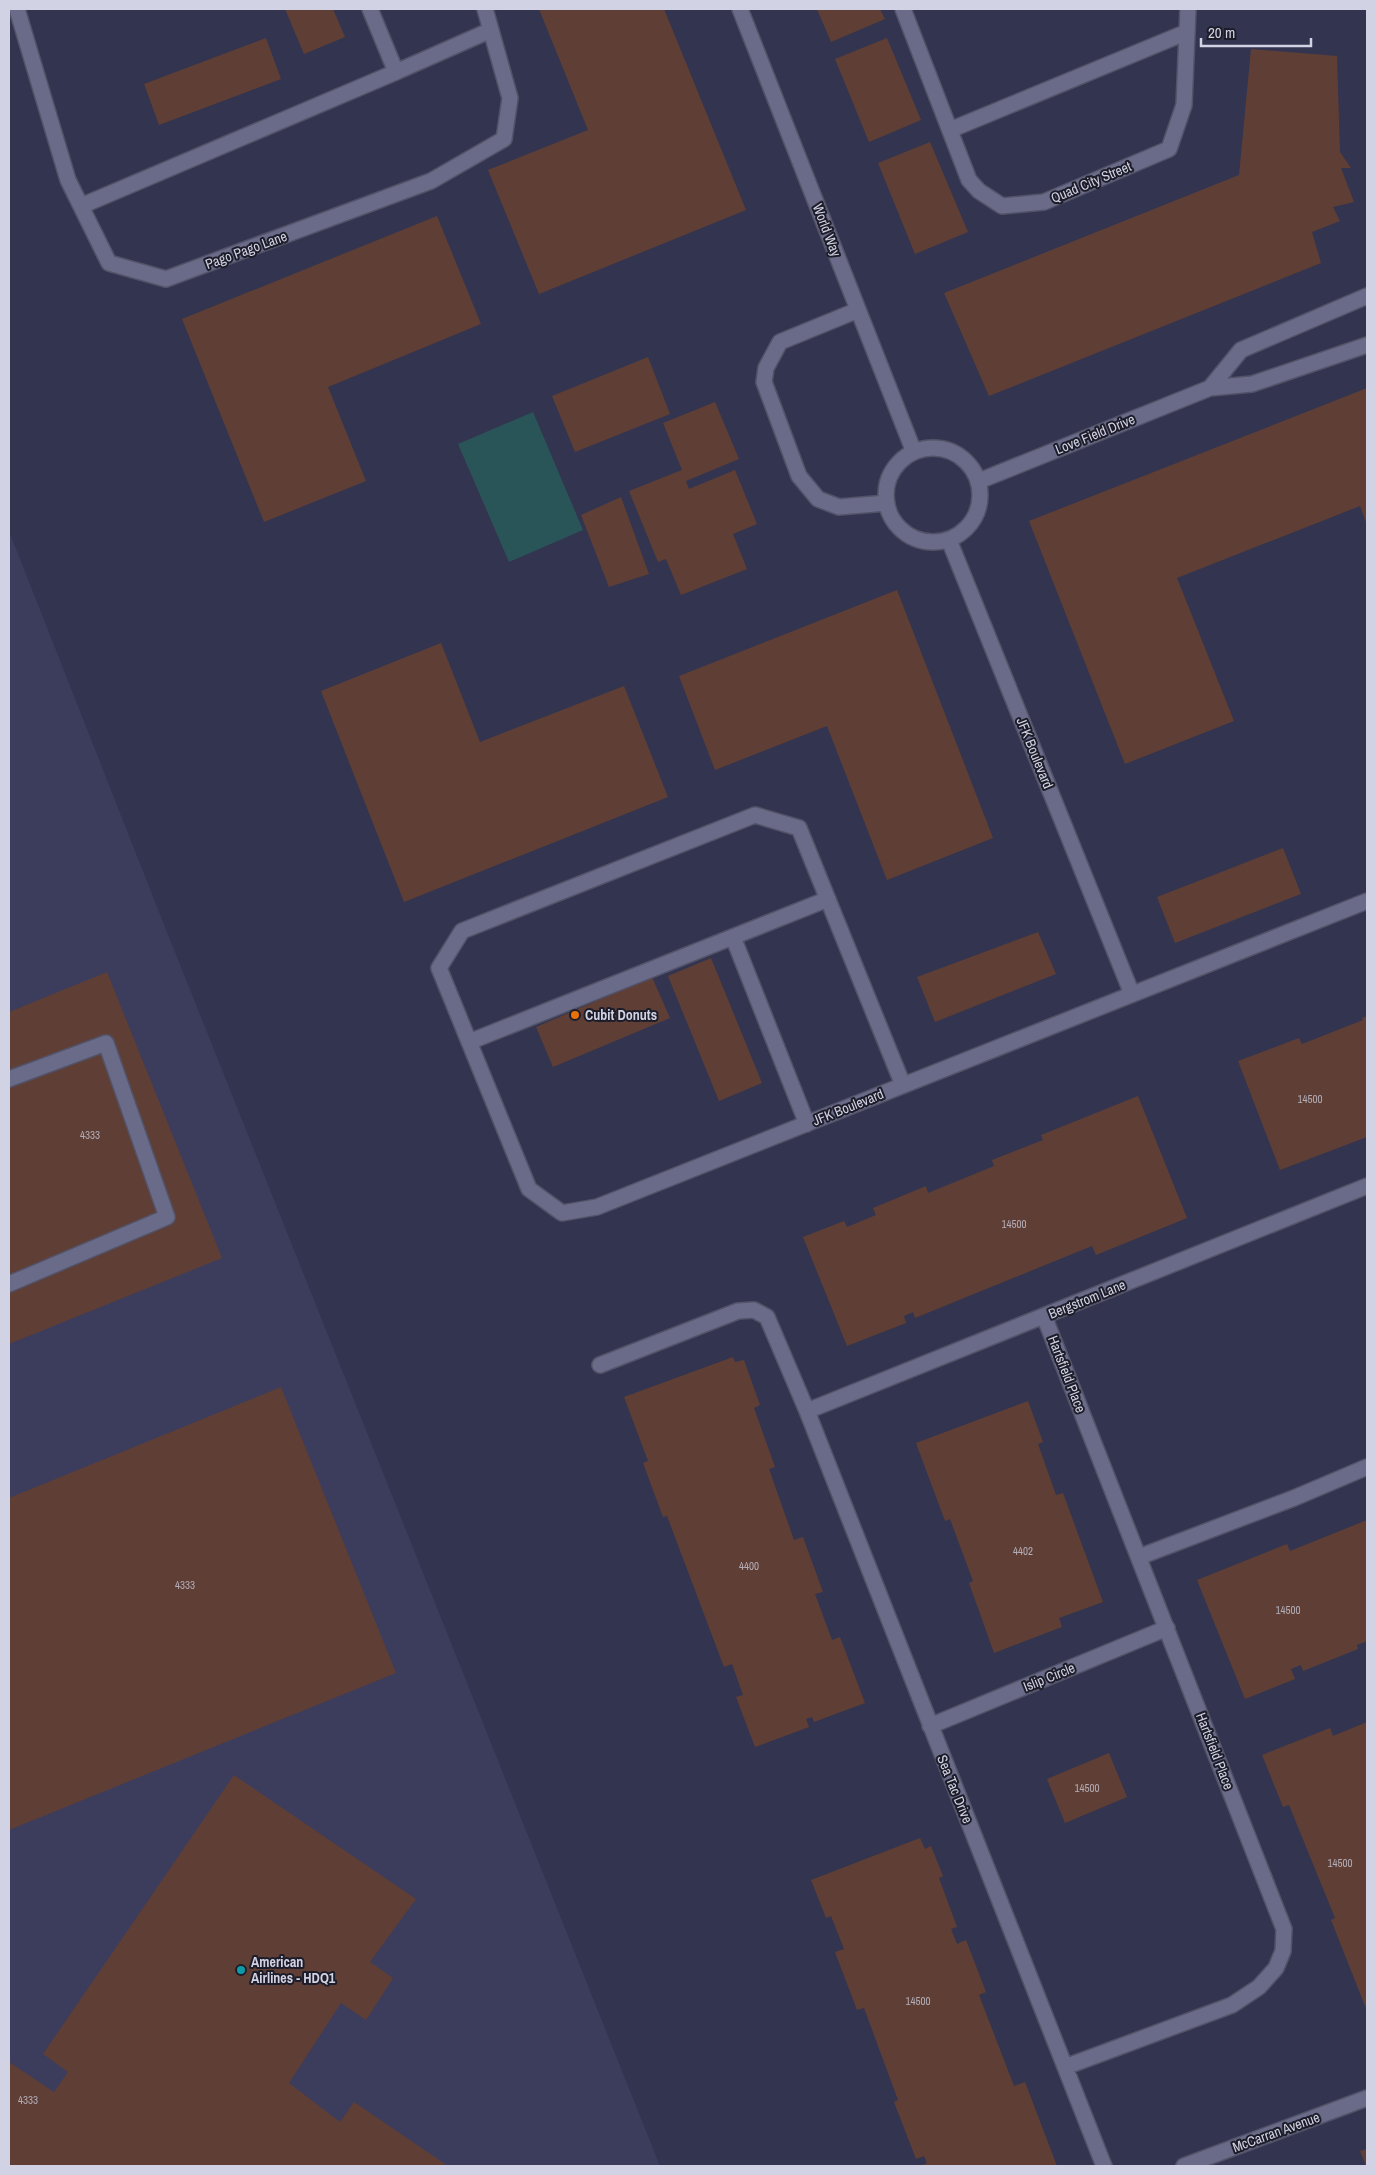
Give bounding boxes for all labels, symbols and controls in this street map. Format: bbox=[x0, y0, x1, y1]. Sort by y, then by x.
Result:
scale bar bbox=[1201, 15, 1311, 47]
text: 20 m bbox=[1208, 22, 1235, 43]
street label: Quad City Street bbox=[1048, 157, 1134, 207]
street label: World Way bbox=[809, 201, 845, 259]
street label: Pago Pago Lane bbox=[203, 227, 289, 273]
street label: Love Field Drive bbox=[1053, 410, 1137, 458]
street label: JFK Boulevard bbox=[1013, 715, 1057, 791]
place label: Cubit Donuts bbox=[585, 1006, 657, 1024]
marker: Cubit Donuts bbox=[569, 1009, 581, 1021]
street label: JFK Boulevard bbox=[810, 1085, 886, 1129]
house number: 14500 bbox=[1297, 1092, 1323, 1106]
house number: 4333 bbox=[80, 1128, 100, 1142]
house number: 14500 bbox=[1001, 1217, 1027, 1231]
street label: Bergstrom Lane bbox=[1046, 1275, 1128, 1323]
street label: Hartsfield Place bbox=[1044, 1333, 1090, 1415]
house number: 4402 bbox=[1013, 1544, 1033, 1558]
house number: 4400 bbox=[739, 1559, 759, 1573]
house number: 4333 bbox=[175, 1578, 195, 1592]
house number: 14500 bbox=[1275, 1603, 1301, 1617]
street label: Islip Circle bbox=[1020, 1658, 1078, 1696]
street label: Hartsfield Place bbox=[1192, 1710, 1238, 1792]
street label: Sea Tac Drive bbox=[933, 1752, 977, 1826]
house number: 14500 bbox=[1074, 1781, 1100, 1795]
house number: 14500 bbox=[1327, 1856, 1353, 1870]
place label: American Airlines - HDQ1 bbox=[251, 1953, 336, 1987]
marker: American Airlines - HDQ1 bbox=[235, 1964, 247, 1976]
house number: 14500 bbox=[905, 1994, 931, 2008]
house number: 4333 bbox=[18, 2093, 38, 2107]
street label: McCarran Avenue bbox=[1230, 2108, 1322, 2156]

